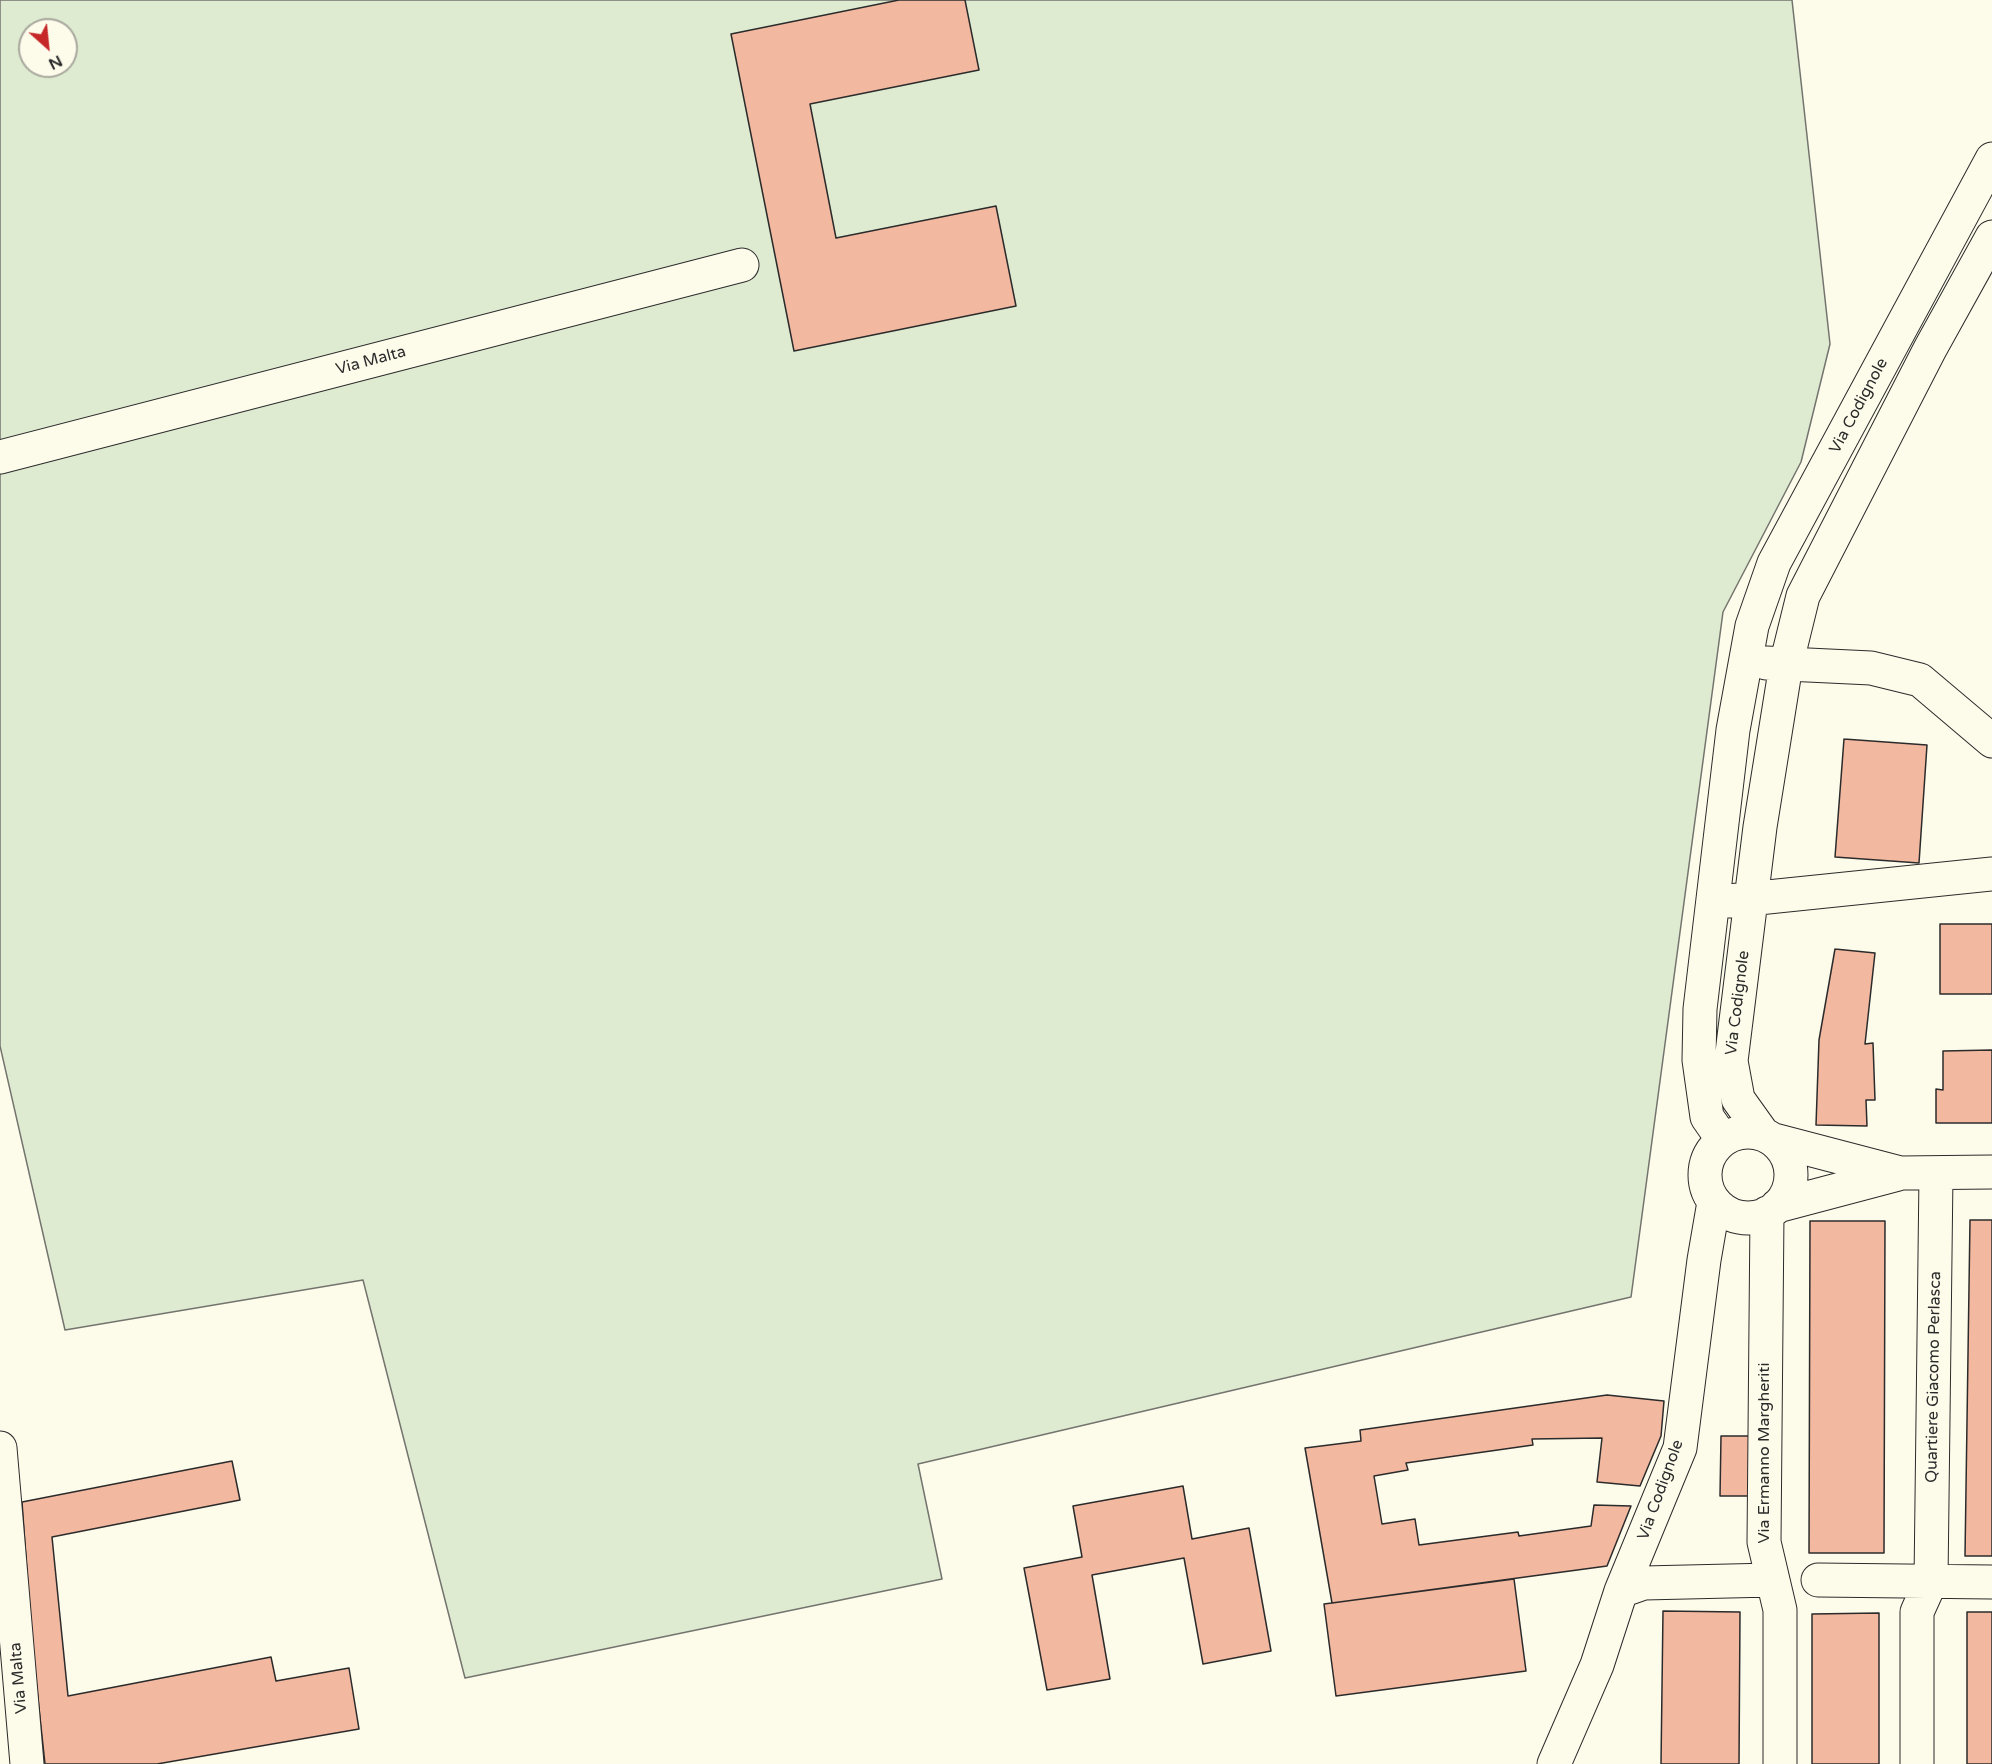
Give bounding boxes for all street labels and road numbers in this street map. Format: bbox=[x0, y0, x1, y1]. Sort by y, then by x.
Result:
street label: Via Malta bbox=[334, 342, 408, 380]
street label: Via Codignole bbox=[1826, 355, 1892, 457]
street label: Via Codignole bbox=[1722, 950, 1754, 1056]
street label: Quartiere Giacomo Perlasca bbox=[1923, 1271, 1945, 1483]
street label: Via Ermanno Margheriti bbox=[1755, 1363, 1775, 1543]
street label: Via Codignole bbox=[1634, 1437, 1688, 1543]
street label: Via Malta bbox=[6, 1641, 32, 1715]

